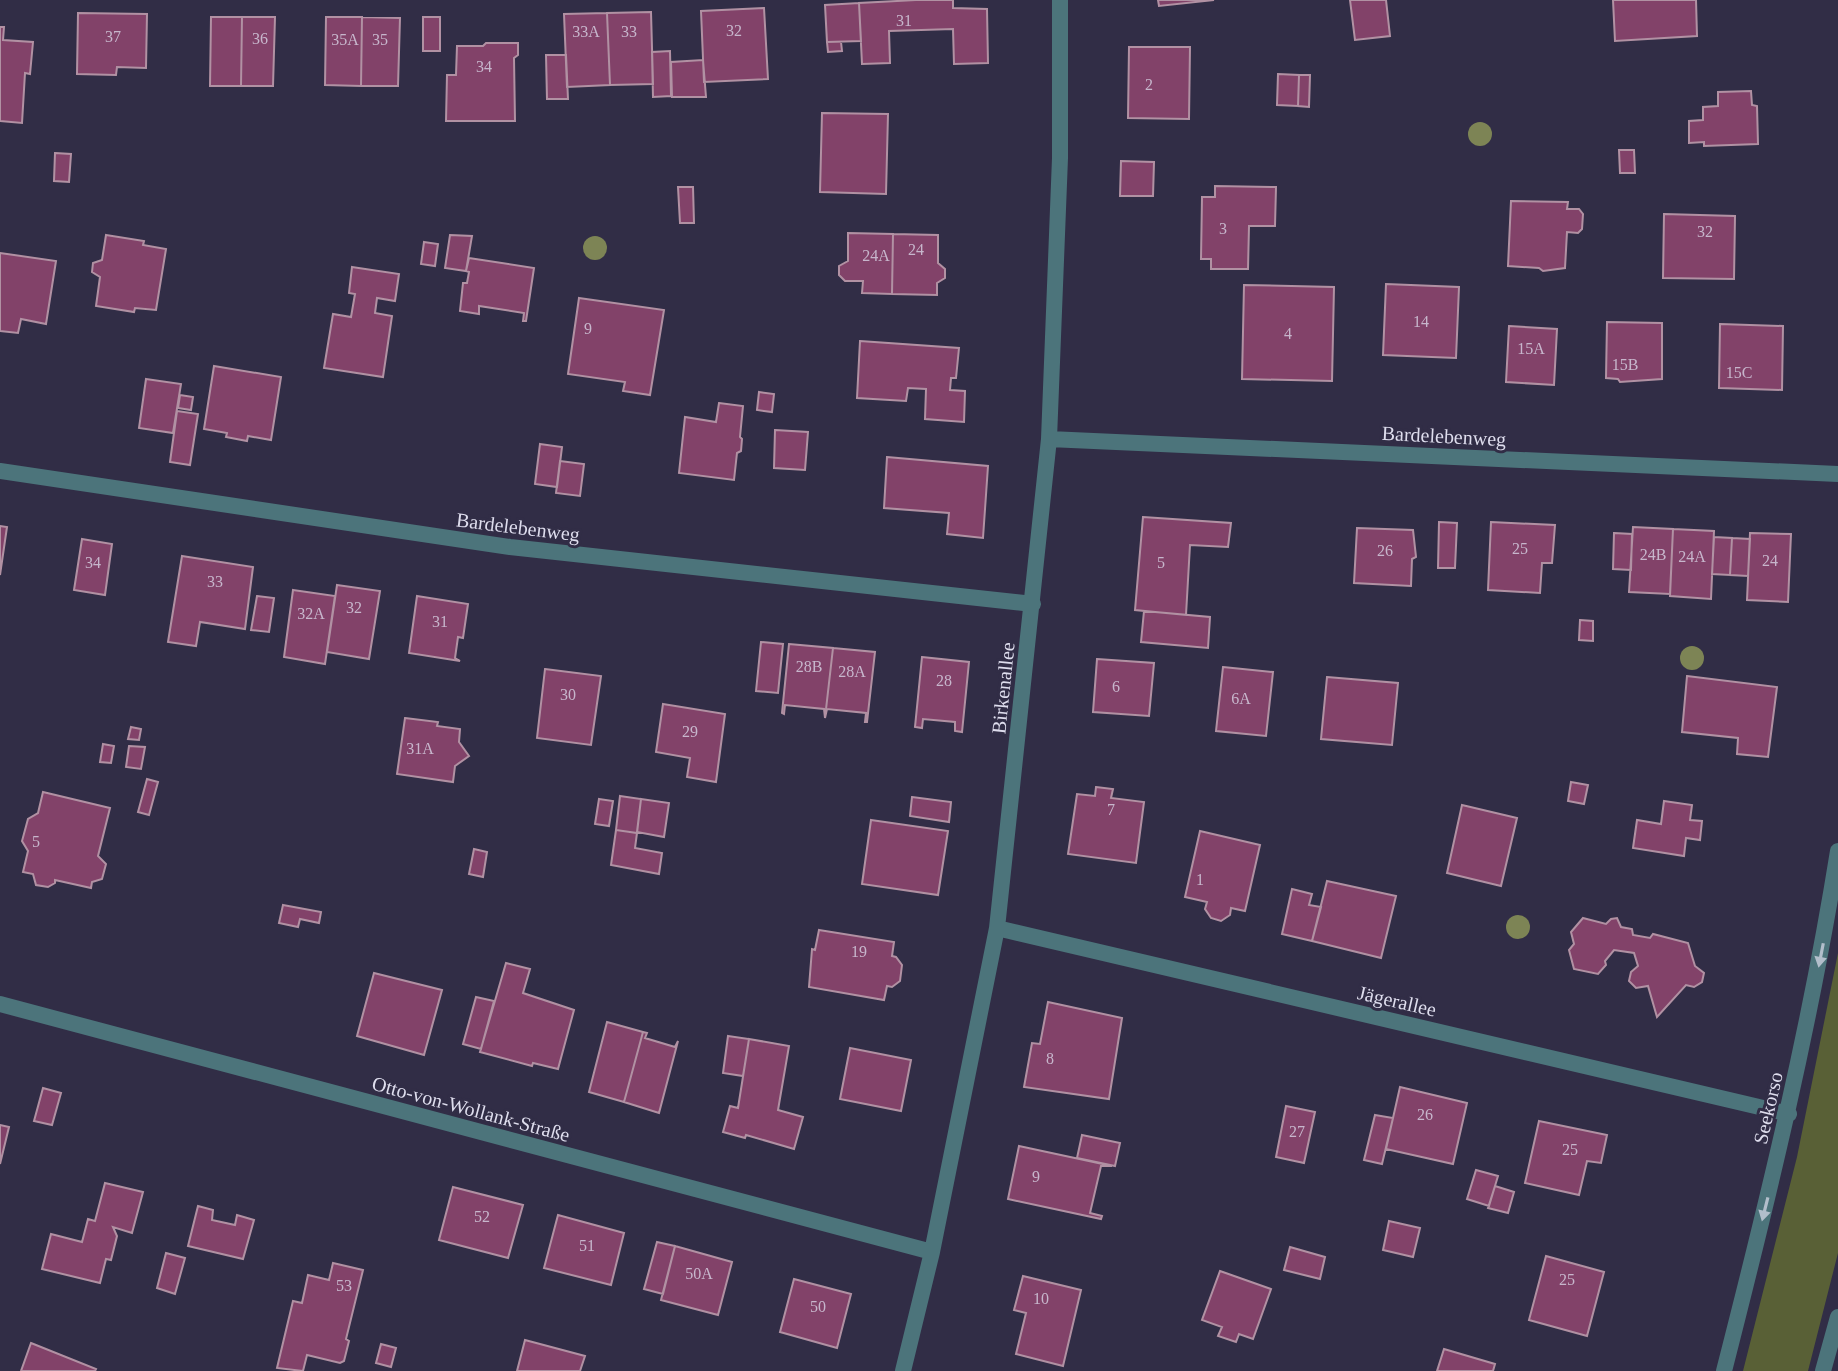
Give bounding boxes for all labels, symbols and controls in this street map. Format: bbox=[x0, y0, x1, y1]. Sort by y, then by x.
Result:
house number: 31 bbox=[896, 12, 912, 29]
house number: 32 bbox=[726, 22, 742, 39]
house number: 33A bbox=[572, 23, 600, 40]
house number: 33 bbox=[621, 23, 637, 40]
house number: 37 bbox=[105, 28, 121, 45]
house number: 36 bbox=[252, 30, 268, 47]
house number: 35A bbox=[331, 31, 359, 48]
house number: 35 bbox=[372, 31, 388, 48]
house number: 34 bbox=[476, 58, 492, 75]
house number: 2 bbox=[1145, 76, 1153, 93]
house number: 3 bbox=[1219, 220, 1227, 237]
house number: 32 bbox=[1697, 223, 1713, 240]
house number: 24 bbox=[908, 241, 924, 258]
house number: 24A bbox=[862, 247, 890, 264]
house number: 14 bbox=[1413, 313, 1429, 330]
house number: 9 bbox=[584, 320, 592, 337]
house number: 4 bbox=[1284, 325, 1292, 342]
house number: 15A bbox=[1517, 340, 1545, 357]
house number: 15B bbox=[1612, 356, 1638, 373]
house number: 15C bbox=[1726, 364, 1752, 381]
street label: Bardelebenweg bbox=[1381, 422, 1507, 451]
street label: Bardelebenweg bbox=[455, 509, 581, 546]
house number: 25 bbox=[1512, 540, 1528, 557]
house number: 26 bbox=[1377, 542, 1393, 559]
house number: 24B bbox=[1640, 546, 1666, 563]
house number: 24A bbox=[1678, 548, 1706, 565]
house number: 24 bbox=[1762, 552, 1778, 569]
house number: 34 bbox=[85, 554, 101, 571]
house number: 5 bbox=[1157, 554, 1165, 571]
house number: 33 bbox=[207, 573, 223, 590]
house number: 32 bbox=[346, 599, 362, 616]
house number: 32A bbox=[297, 605, 325, 622]
house number: 31 bbox=[432, 613, 448, 630]
street label: Birkenallee bbox=[987, 641, 1019, 735]
house number: 28B bbox=[796, 658, 822, 675]
house number: 28A bbox=[838, 663, 866, 680]
house number: 28 bbox=[936, 672, 952, 689]
house number: 6 bbox=[1112, 678, 1120, 695]
house number: 30 bbox=[560, 686, 576, 703]
house number: 6A bbox=[1231, 690, 1251, 707]
house number: 29 bbox=[682, 723, 698, 740]
house number: 31A bbox=[406, 740, 434, 757]
house number: 7 bbox=[1107, 801, 1115, 818]
house number: 5 bbox=[32, 833, 40, 850]
house number: 1 bbox=[1196, 871, 1204, 888]
house number: 19 bbox=[851, 943, 867, 960]
one-way arrow bbox=[1814, 943, 1827, 968]
street label: Jägerallee bbox=[1355, 981, 1439, 1022]
house number: 8 bbox=[1046, 1050, 1054, 1067]
street label: Seekorso bbox=[1749, 1070, 1787, 1146]
street label: Otto-von-Wollank-Straße bbox=[370, 1072, 572, 1146]
house number: 26 bbox=[1417, 1106, 1433, 1123]
house number: 27 bbox=[1289, 1123, 1305, 1140]
house number: 25 bbox=[1562, 1141, 1578, 1158]
house number: 9 bbox=[1032, 1168, 1040, 1185]
one-way arrow bbox=[1758, 1197, 1771, 1222]
house number: 52 bbox=[474, 1208, 490, 1225]
house number: 51 bbox=[579, 1237, 595, 1254]
house number: 50A bbox=[685, 1265, 713, 1282]
house number: 25 bbox=[1559, 1271, 1575, 1288]
house number: 53 bbox=[336, 1277, 352, 1294]
house number: 10 bbox=[1033, 1290, 1049, 1307]
house number: 50 bbox=[810, 1298, 826, 1315]

